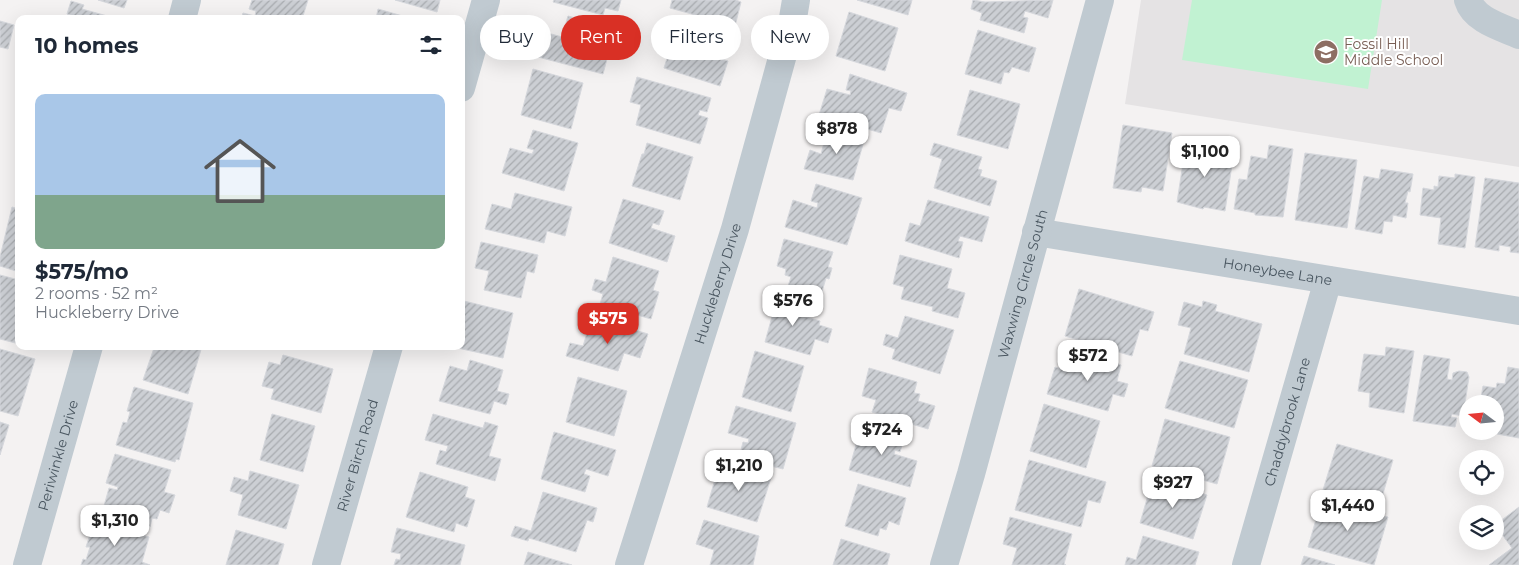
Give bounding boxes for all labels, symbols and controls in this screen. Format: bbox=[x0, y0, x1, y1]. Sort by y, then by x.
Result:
chip: Buy bbox=[480, 15, 551, 60]
chip: Rent bbox=[561, 15, 641, 60]
chip: Filters bbox=[651, 15, 741, 60]
chip: New bbox=[751, 15, 829, 60]
icon: filters bbox=[417, 31, 445, 59]
text: 10 homes bbox=[35, 33, 138, 58]
place label: Fossil Hill Middle School bbox=[1344, 35, 1443, 69]
school or university icon: Fossil Hill Middle School bbox=[1313, 39, 1339, 65]
pin: $878 bbox=[807, 112, 867, 155]
text: $878 bbox=[817, 119, 857, 138]
icon: home bbox=[195, 126, 285, 216]
pin: $1,100 bbox=[1164, 136, 1246, 178]
text: $1,100 bbox=[1181, 142, 1229, 161]
street label: Waxwing Circle South bbox=[994, 207, 1052, 360]
street label: Huckleberry Drive bbox=[690, 221, 745, 347]
street label: Honeybee Lane bbox=[1222, 254, 1334, 289]
text: $575/mo bbox=[35, 259, 129, 284]
text: 2 rooms · 52 m² bbox=[35, 284, 158, 303]
pin: $576 bbox=[763, 284, 823, 327]
text: $576 bbox=[773, 291, 813, 310]
pin: $575 bbox=[578, 302, 638, 345]
text: Huckleberry Drive bbox=[35, 303, 179, 322]
text: $575 bbox=[589, 309, 627, 328]
pin: $572 bbox=[1058, 340, 1118, 382]
text: $572 bbox=[1069, 346, 1107, 365]
street label: Chaddybrook Lane bbox=[1260, 355, 1314, 488]
north arrow bbox=[1459, 395, 1504, 440]
map controls bbox=[1459, 395, 1504, 550]
street label: River Birch Road bbox=[333, 397, 382, 514]
street label: Periwinkle Drive bbox=[34, 398, 82, 513]
pin: $724 bbox=[852, 414, 912, 456]
text: $724 bbox=[862, 420, 902, 439]
pin: $1,210 bbox=[698, 450, 780, 492]
button: locate bbox=[1459, 450, 1504, 495]
text: $1,210 bbox=[715, 456, 763, 475]
pin: $927 bbox=[1143, 466, 1203, 509]
text: $927 bbox=[1153, 473, 1193, 492]
pin: $1,440 bbox=[1307, 490, 1389, 532]
text: $1,440 bbox=[1321, 496, 1375, 515]
pin: $1,310 bbox=[74, 504, 156, 547]
button: layers bbox=[1459, 505, 1504, 550]
text: $1,310 bbox=[91, 511, 139, 530]

